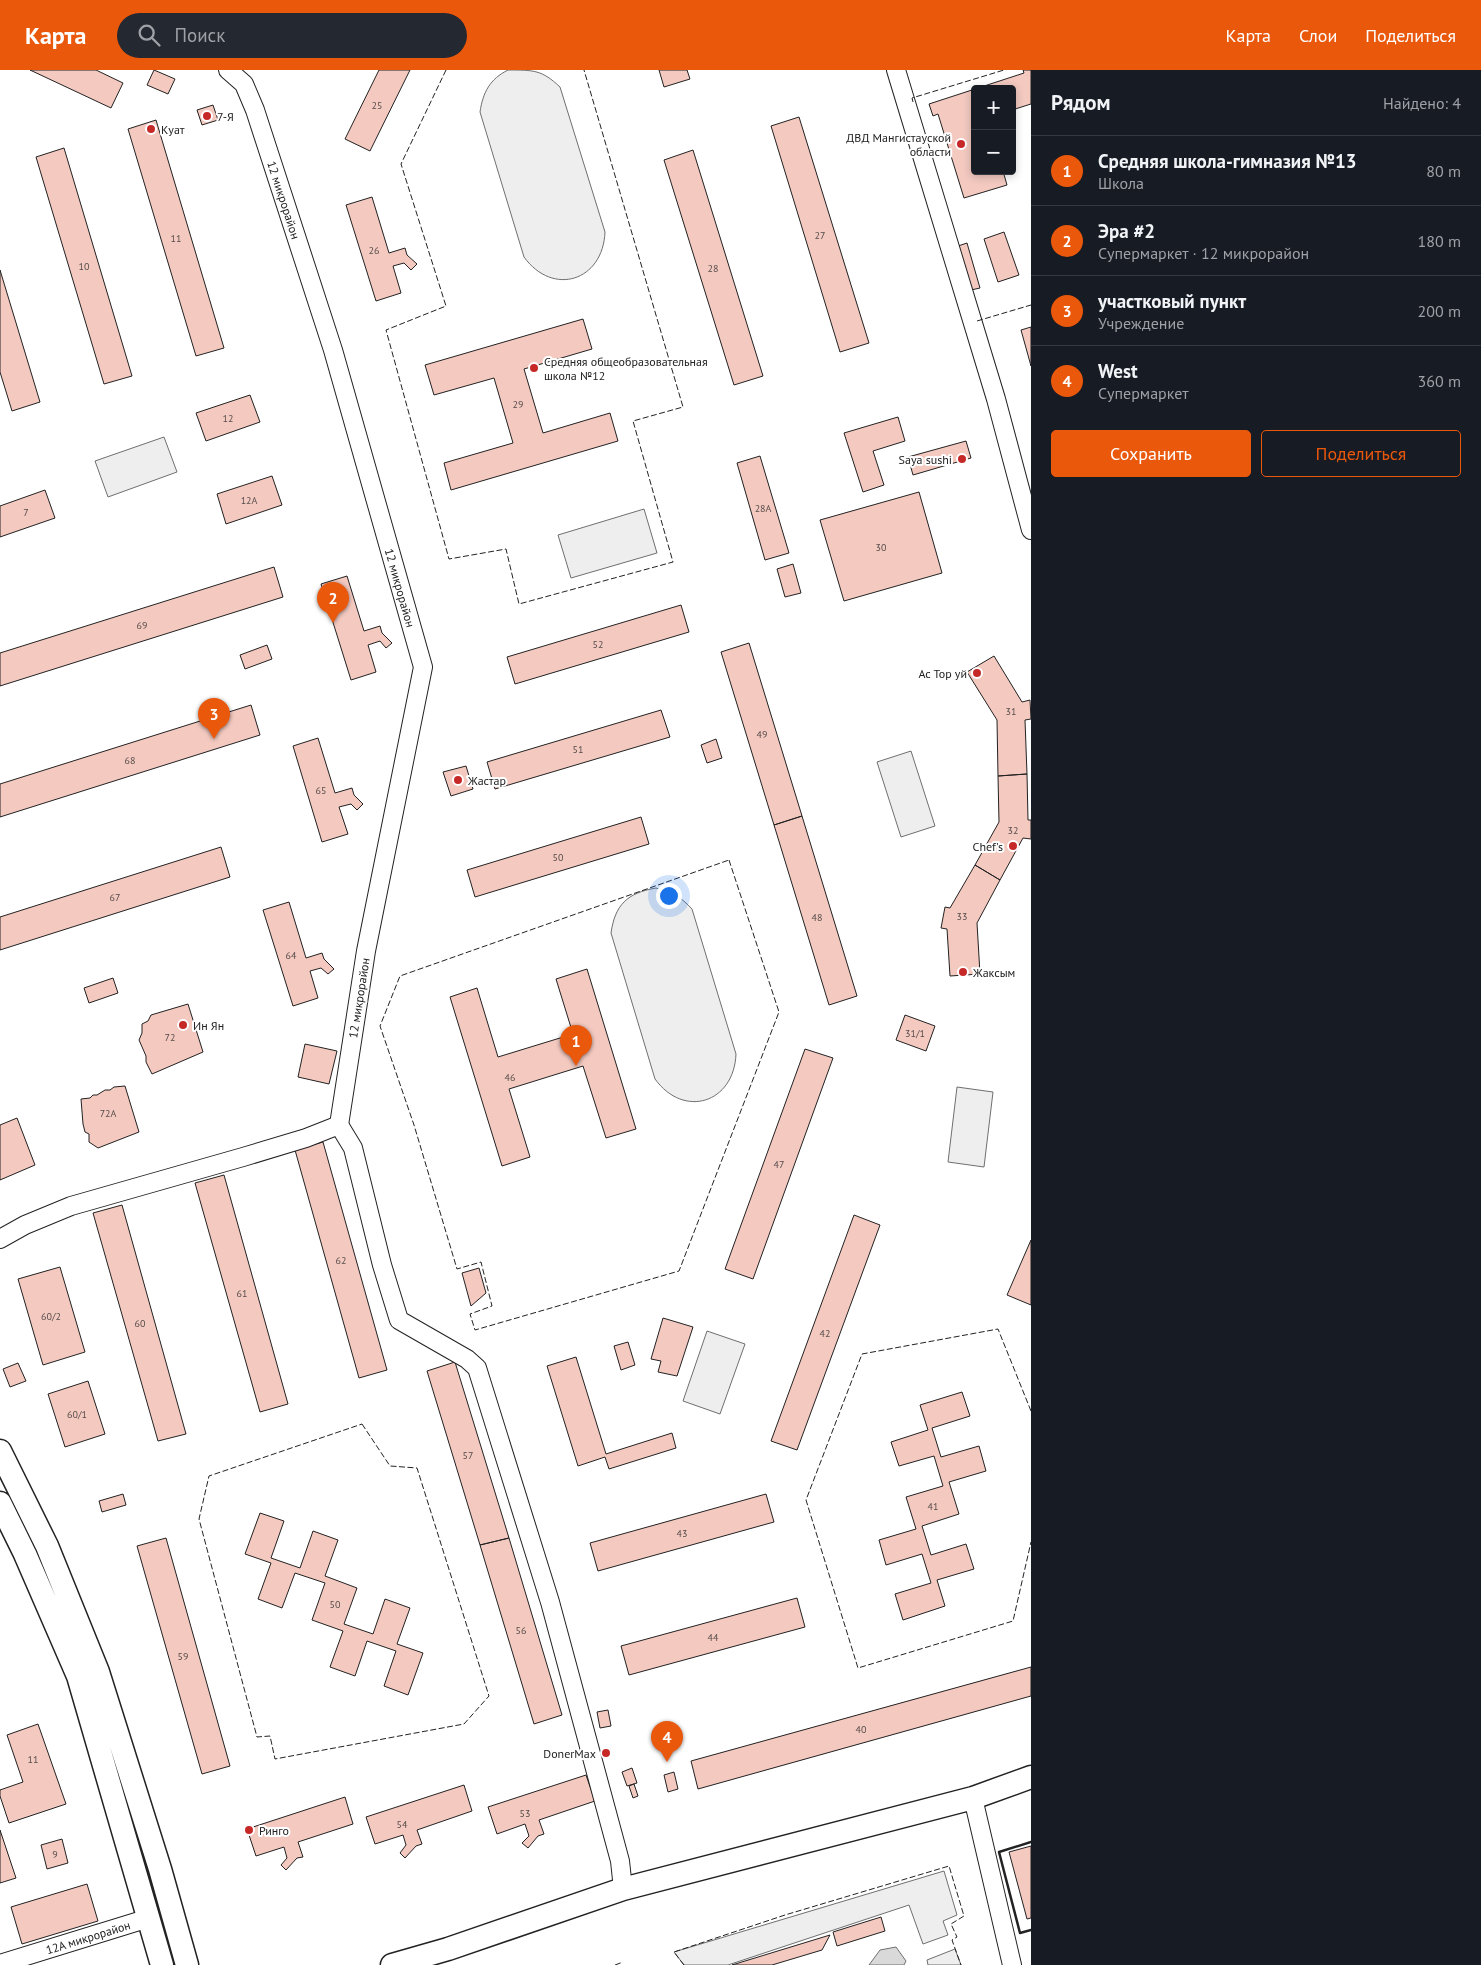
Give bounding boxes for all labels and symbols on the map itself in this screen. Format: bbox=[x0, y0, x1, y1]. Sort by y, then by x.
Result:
house number: 25 bbox=[372, 99, 382, 112]
place label: 7-Я bbox=[217, 109, 234, 124]
marker: 7-Я bbox=[201, 110, 213, 122]
place label: Куат bbox=[161, 122, 185, 137]
marker: Куат bbox=[145, 123, 157, 135]
place label: ДВД Мангистауской области bbox=[846, 130, 951, 159]
marker: ДВД Мангистауской области bbox=[955, 138, 967, 150]
street label: 12 микрорайон bbox=[265, 159, 304, 241]
house number: 27 bbox=[815, 229, 825, 242]
house number: 11 bbox=[171, 232, 181, 245]
house number: 26 bbox=[369, 244, 379, 257]
house number: 10 bbox=[79, 260, 90, 273]
house number: 28 bbox=[708, 262, 718, 275]
place label: Средняя общеобразовательная школа №12 bbox=[544, 354, 708, 383]
marker: Средняя общеобразовательная школа №12 bbox=[528, 362, 540, 374]
house number: 29 bbox=[513, 398, 523, 411]
house number: 12 bbox=[223, 412, 233, 425]
place label: Saya sushi bbox=[899, 452, 952, 467]
marker: Saya sushi bbox=[956, 453, 968, 465]
house number: 12А bbox=[241, 494, 258, 507]
house number: 28А bbox=[755, 502, 772, 515]
house number: 7 bbox=[23, 506, 29, 519]
house number: 30 bbox=[876, 541, 887, 554]
street label: 12 микрорайон bbox=[382, 547, 419, 629]
pin: 2 bbox=[317, 582, 349, 623]
house number: 69 bbox=[137, 619, 147, 632]
house number: 52 bbox=[593, 638, 603, 651]
place label: Ас Тор уй bbox=[918, 666, 967, 681]
marker: Ас Тор уй bbox=[971, 667, 983, 679]
pin: 3 bbox=[198, 698, 230, 739]
house number: 31 bbox=[1006, 705, 1016, 718]
house number: 49 bbox=[757, 728, 767, 741]
house number: 51 bbox=[573, 743, 583, 756]
house number: 68 bbox=[125, 754, 135, 767]
place label: Жастар bbox=[467, 773, 506, 788]
marker: Жастар bbox=[452, 774, 464, 786]
house number: 65 bbox=[316, 784, 326, 797]
house number: 32 bbox=[1008, 824, 1018, 837]
place label: Chef's bbox=[973, 839, 1003, 854]
marker: Chef's bbox=[1007, 840, 1019, 852]
house number: 50 bbox=[553, 851, 564, 864]
your location bbox=[656, 883, 682, 909]
house number: 67 bbox=[110, 891, 120, 904]
house number: 33 bbox=[957, 910, 967, 923]
house number: 48 bbox=[812, 911, 822, 924]
house number: 64 bbox=[286, 949, 297, 962]
street label: 12 микрорайон bbox=[345, 957, 373, 1039]
place label: Жаксым bbox=[972, 965, 1015, 980]
marker: Жаксым bbox=[957, 966, 969, 978]
place label: Ин Ян bbox=[193, 1018, 224, 1033]
marker: Ин Ян bbox=[177, 1019, 189, 1031]
pin: 1 bbox=[560, 1025, 592, 1066]
house number: 31/1 bbox=[905, 1027, 925, 1040]
house number: 72 bbox=[165, 1031, 175, 1044]
house number: 46 bbox=[505, 1071, 515, 1084]
house number: 72А bbox=[100, 1107, 117, 1120]
house number: 47 bbox=[774, 1158, 784, 1171]
house number: 62 bbox=[336, 1254, 346, 1267]
house number: 61 bbox=[237, 1287, 247, 1300]
house number: 60/2 bbox=[41, 1310, 61, 1323]
house number: 60 bbox=[135, 1317, 146, 1330]
house number: 42 bbox=[820, 1327, 830, 1340]
house number: 60/1 bbox=[67, 1408, 87, 1421]
house number: 57 bbox=[463, 1449, 473, 1462]
house number: 41 bbox=[928, 1500, 938, 1513]
house number: 43 bbox=[677, 1527, 687, 1540]
house number: 50 bbox=[330, 1598, 341, 1611]
house number: 56 bbox=[516, 1624, 526, 1637]
house number: 44 bbox=[708, 1631, 719, 1644]
house number: 59 bbox=[178, 1650, 188, 1663]
pin: 4 bbox=[651, 1721, 683, 1762]
house number: 40 bbox=[856, 1723, 867, 1736]
place label: DonerMax bbox=[543, 1746, 596, 1761]
marker: DonerMax bbox=[600, 1747, 612, 1759]
house number: 11 bbox=[28, 1753, 38, 1766]
house number: 53 bbox=[520, 1807, 530, 1820]
house number: 54 bbox=[397, 1818, 408, 1831]
place label: Ринго bbox=[259, 1823, 289, 1838]
marker: Ринго bbox=[243, 1824, 255, 1836]
house number: 9 bbox=[52, 1848, 58, 1861]
street label: 12А микрорайон bbox=[44, 1917, 132, 1957]

